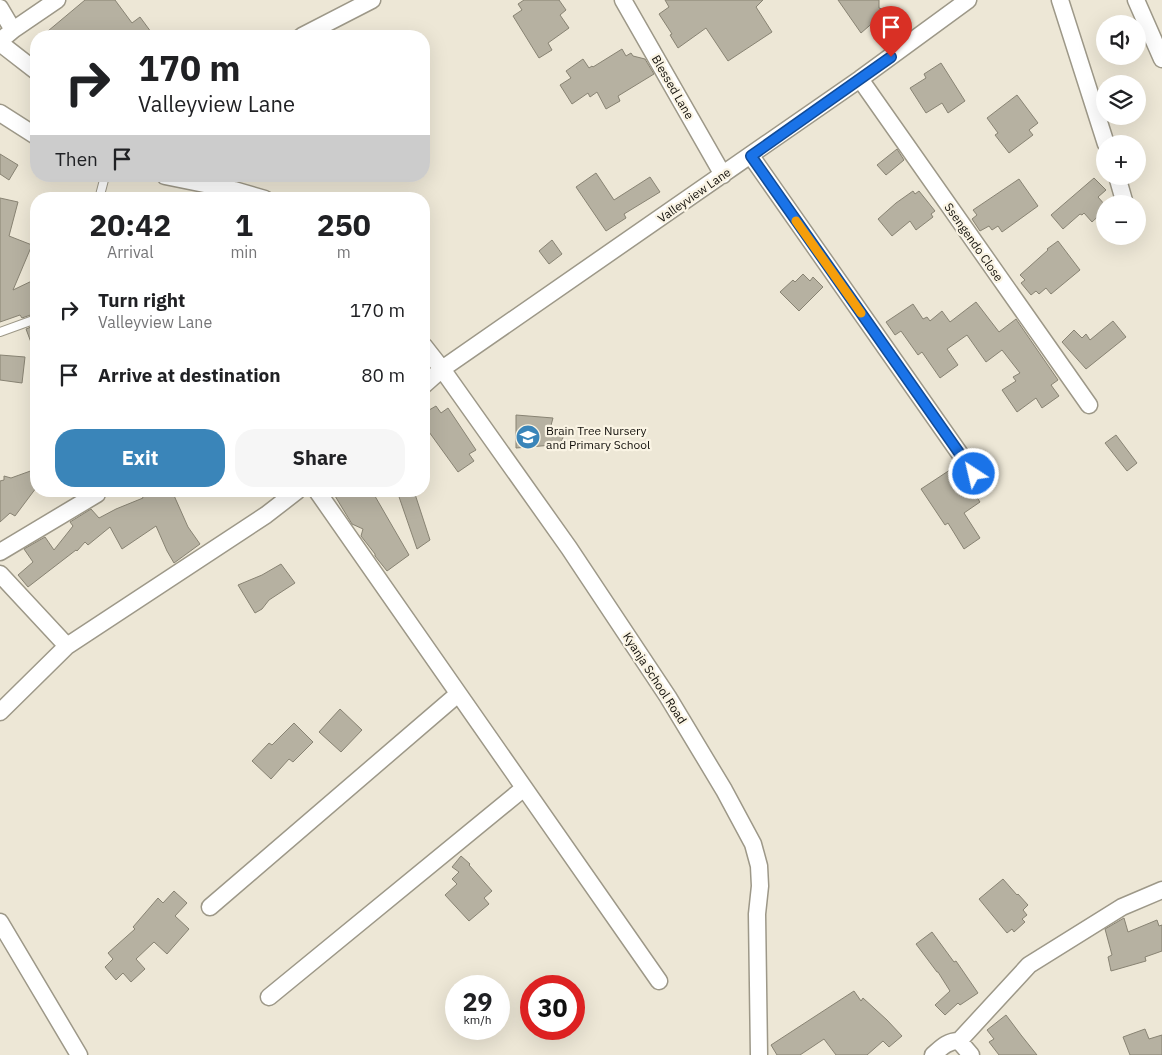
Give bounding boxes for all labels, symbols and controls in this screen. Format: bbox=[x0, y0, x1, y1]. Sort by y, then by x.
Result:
pin bbox=[870, 6, 912, 57]
icon: arrive bbox=[877, 13, 905, 41]
map controls bbox=[1096, 15, 1146, 245]
button: sound bbox=[1096, 15, 1146, 65]
text: 170 m bbox=[138, 45, 241, 91]
icon: right bbox=[55, 50, 120, 115]
street label: Blessed Lane bbox=[649, 52, 698, 122]
button: layers bbox=[1096, 75, 1146, 125]
text: Valleyview Lane bbox=[138, 89, 295, 118]
button: + bbox=[1096, 135, 1146, 185]
icon: arrive bbox=[108, 145, 136, 173]
text: Then bbox=[55, 147, 98, 171]
street label: Valleyview Lane bbox=[655, 164, 734, 226]
button: − bbox=[1096, 195, 1146, 245]
street label: Ssengendo Close bbox=[941, 200, 1007, 284]
text: 20:42 bbox=[89, 205, 171, 244]
text: 1 bbox=[235, 205, 253, 244]
text: 250 bbox=[317, 205, 371, 244]
text: Arrival bbox=[107, 242, 154, 262]
text: min bbox=[230, 242, 257, 262]
text: m bbox=[337, 242, 351, 262]
text: Turn right bbox=[98, 288, 185, 312]
icon: right bbox=[55, 296, 83, 324]
text: 170 m bbox=[350, 298, 405, 322]
text: Valleyview Lane bbox=[98, 312, 212, 332]
icon: arrive bbox=[55, 361, 83, 389]
text: Arrive at destination bbox=[98, 363, 281, 387]
text: 80 m bbox=[361, 363, 405, 387]
place label: Brain Tree Nursery and Primary School bbox=[546, 423, 650, 452]
school or university icon: Brain Tree Nursery and Primary School bbox=[515, 424, 541, 450]
button: Exit bbox=[55, 429, 225, 487]
button: Share bbox=[235, 429, 405, 487]
position arrow bbox=[947, 447, 999, 499]
street label: Kyanja School Road bbox=[620, 630, 690, 726]
speed limit sign: 30 bbox=[520, 975, 585, 1040]
text: 29 bbox=[462, 985, 493, 1018]
text: km/h bbox=[463, 1012, 492, 1027]

